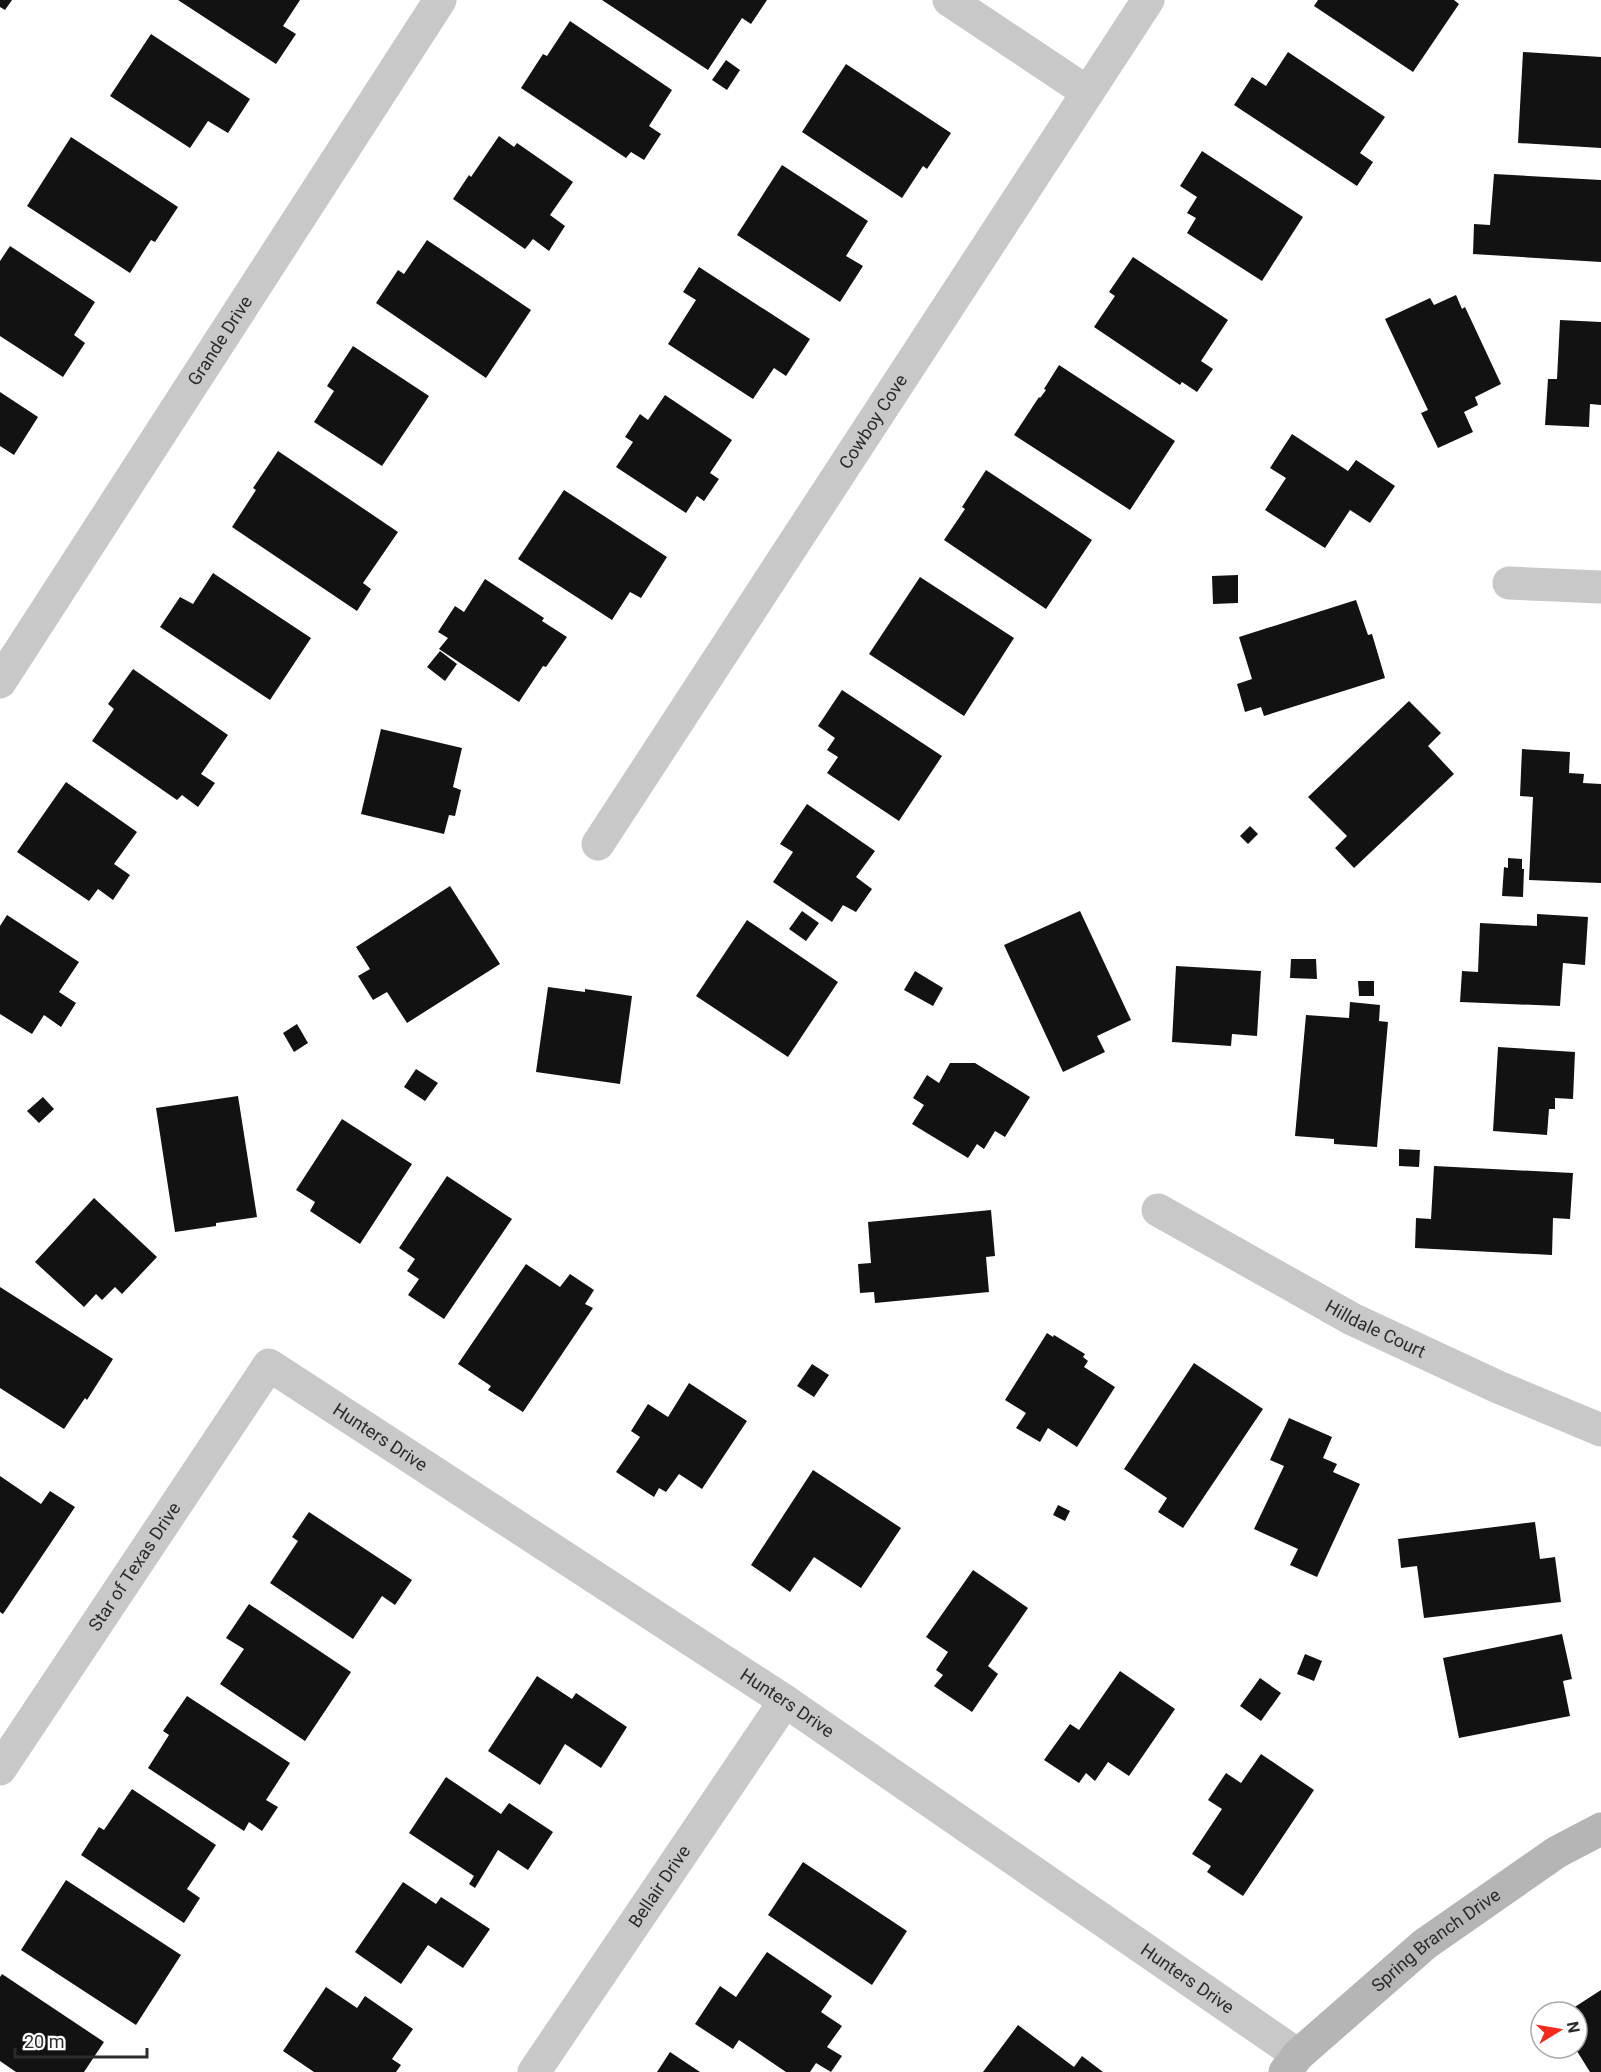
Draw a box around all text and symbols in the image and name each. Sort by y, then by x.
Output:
street label: Grande Drive [183,292,256,389]
street label: Cowboy Cove [834,370,911,473]
street label: Hilldale Court [1322,1295,1429,1362]
street label: Hunters Drive [329,1399,432,1475]
street label: Star of Texas Drive [84,1498,185,1635]
street label: Hunters Drive [736,1664,838,1742]
street label: Bellair Drive [624,1841,694,1931]
street label: Spring Branch Drive [1367,1884,1504,1996]
street label: Hunters Drive [1137,1939,1238,2018]
north arrow [1529,2000,1589,2060]
text: N [1563,2020,1584,2035]
scale bar [15,2021,147,2059]
text: 20 m [24,2031,64,2052]

